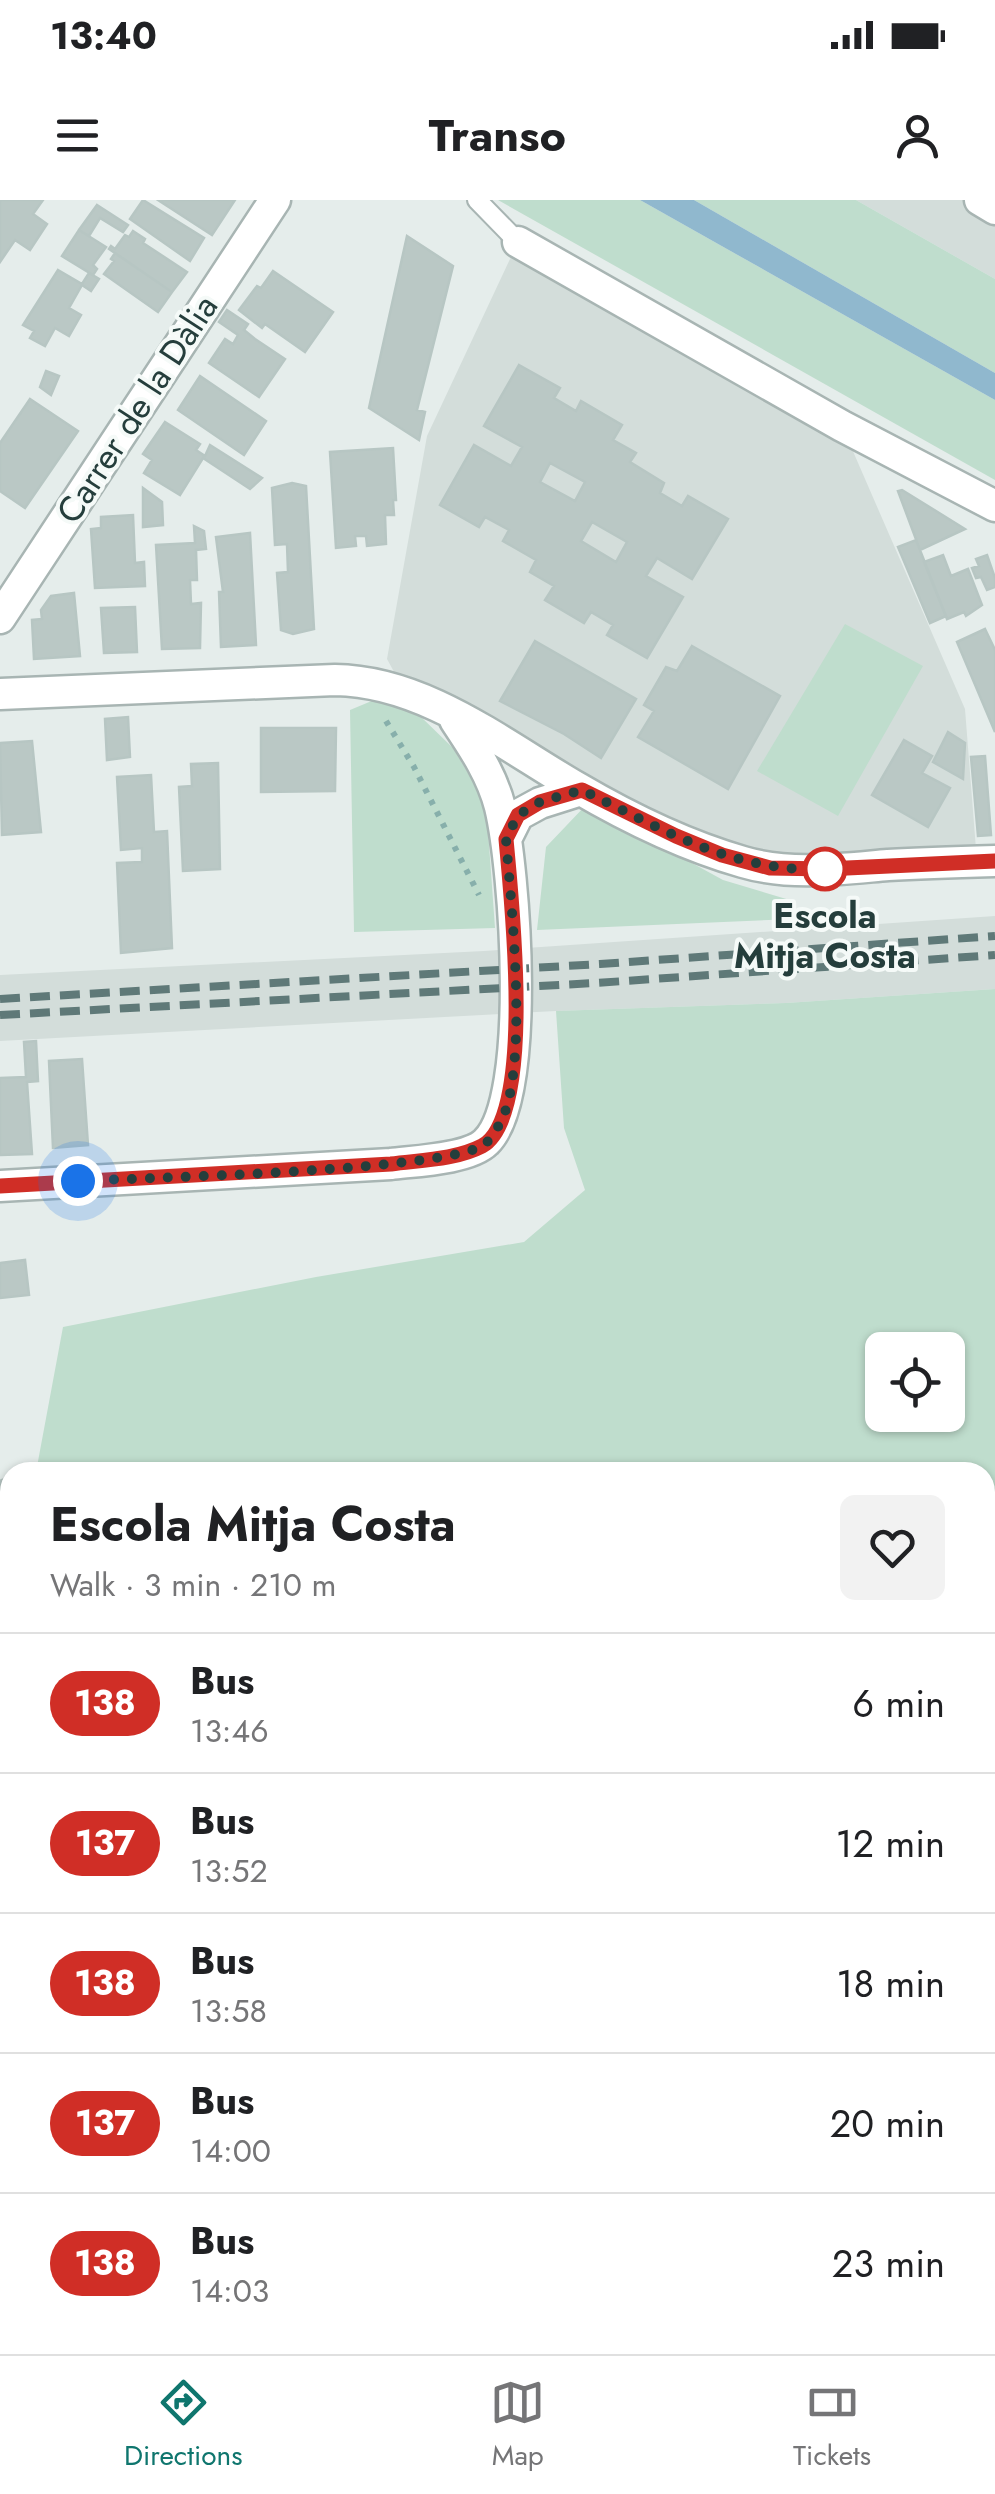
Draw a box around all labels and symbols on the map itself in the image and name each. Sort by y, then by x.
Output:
street label: Carrer de la Dàlia [44,285,230,533]
marker: Escola Mitja Costa [804,848,846,890]
place label: Escola Mitja Costa [734,891,916,981]
your location [53,1156,103,1206]

